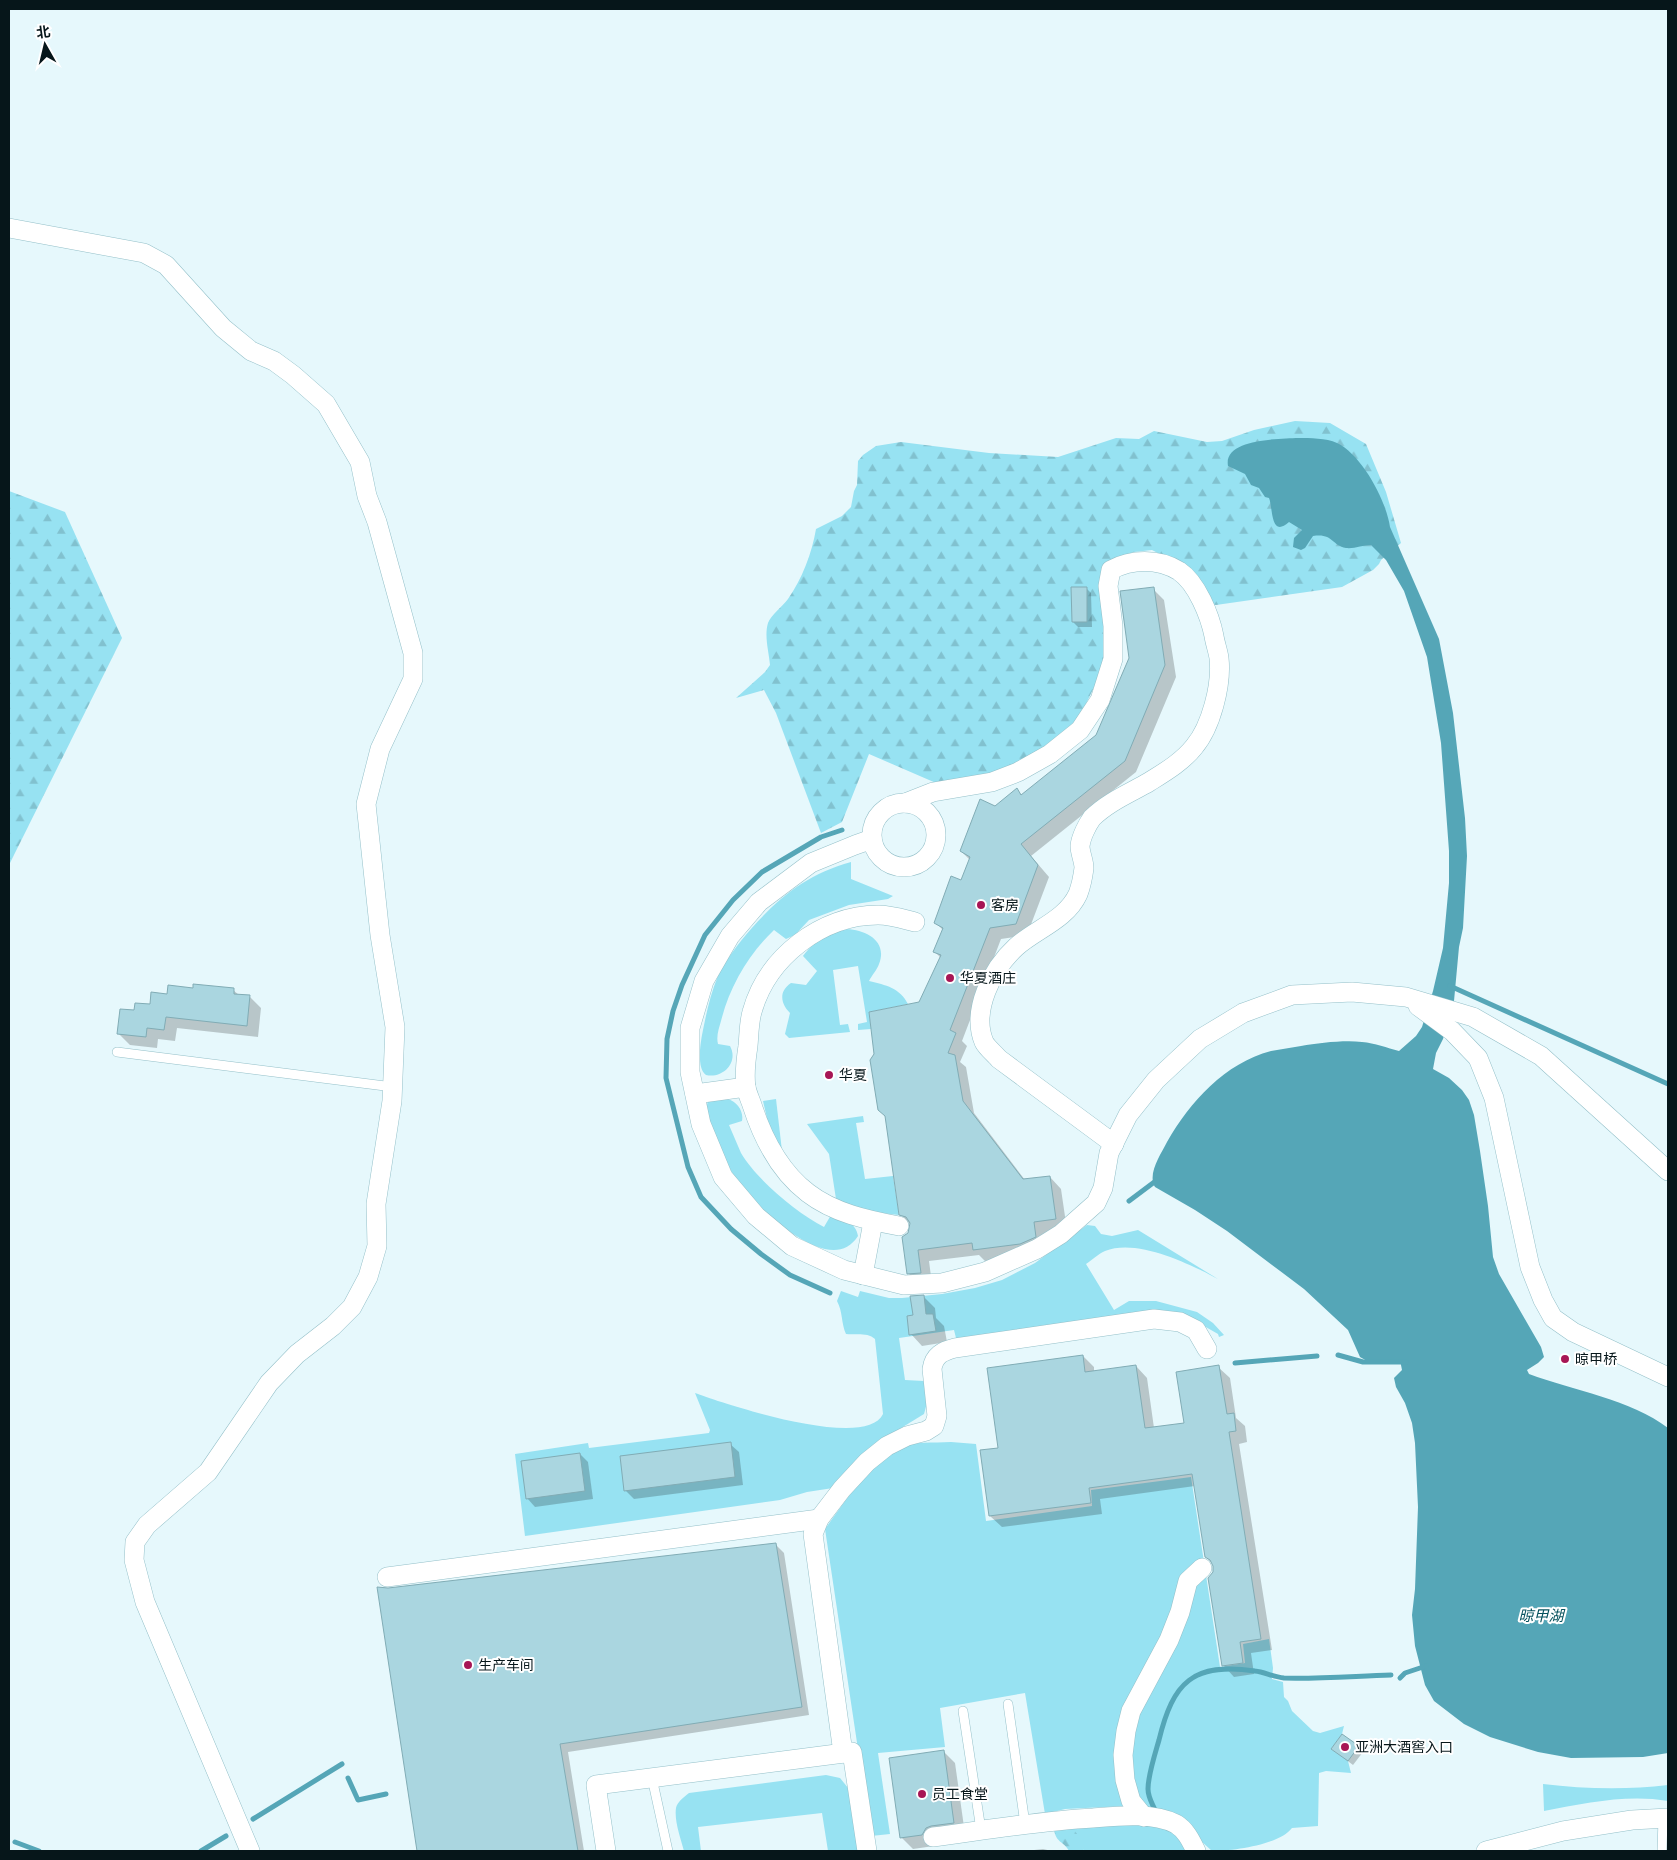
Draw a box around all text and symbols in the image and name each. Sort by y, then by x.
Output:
north arrow [20,20,70,70]
text: 北 [35,20,51,42]
place label: 客房 [991,894,1019,914]
marker: 客房 [975,899,987,911]
place label: 华夏酒庄 [960,967,1016,987]
marker: 华夏酒庄 [944,972,956,984]
place label: 华夏 [839,1064,867,1084]
marker: 华夏 [823,1069,835,1081]
place label: 晾甲桥 [1575,1348,1617,1368]
marker: 晾甲桥 [1559,1353,1571,1365]
water label: 晾甲湖 [1518,1603,1565,1626]
place label: 生产车间 [478,1654,534,1674]
marker: 生产车间 [462,1659,474,1671]
place label: 亚洲大酒窖入口 [1355,1736,1453,1756]
marker: 亚洲大酒窖入口 [1339,1741,1351,1753]
place label: 员工食堂 [932,1783,988,1803]
marker: 员工食堂 [916,1788,928,1800]

